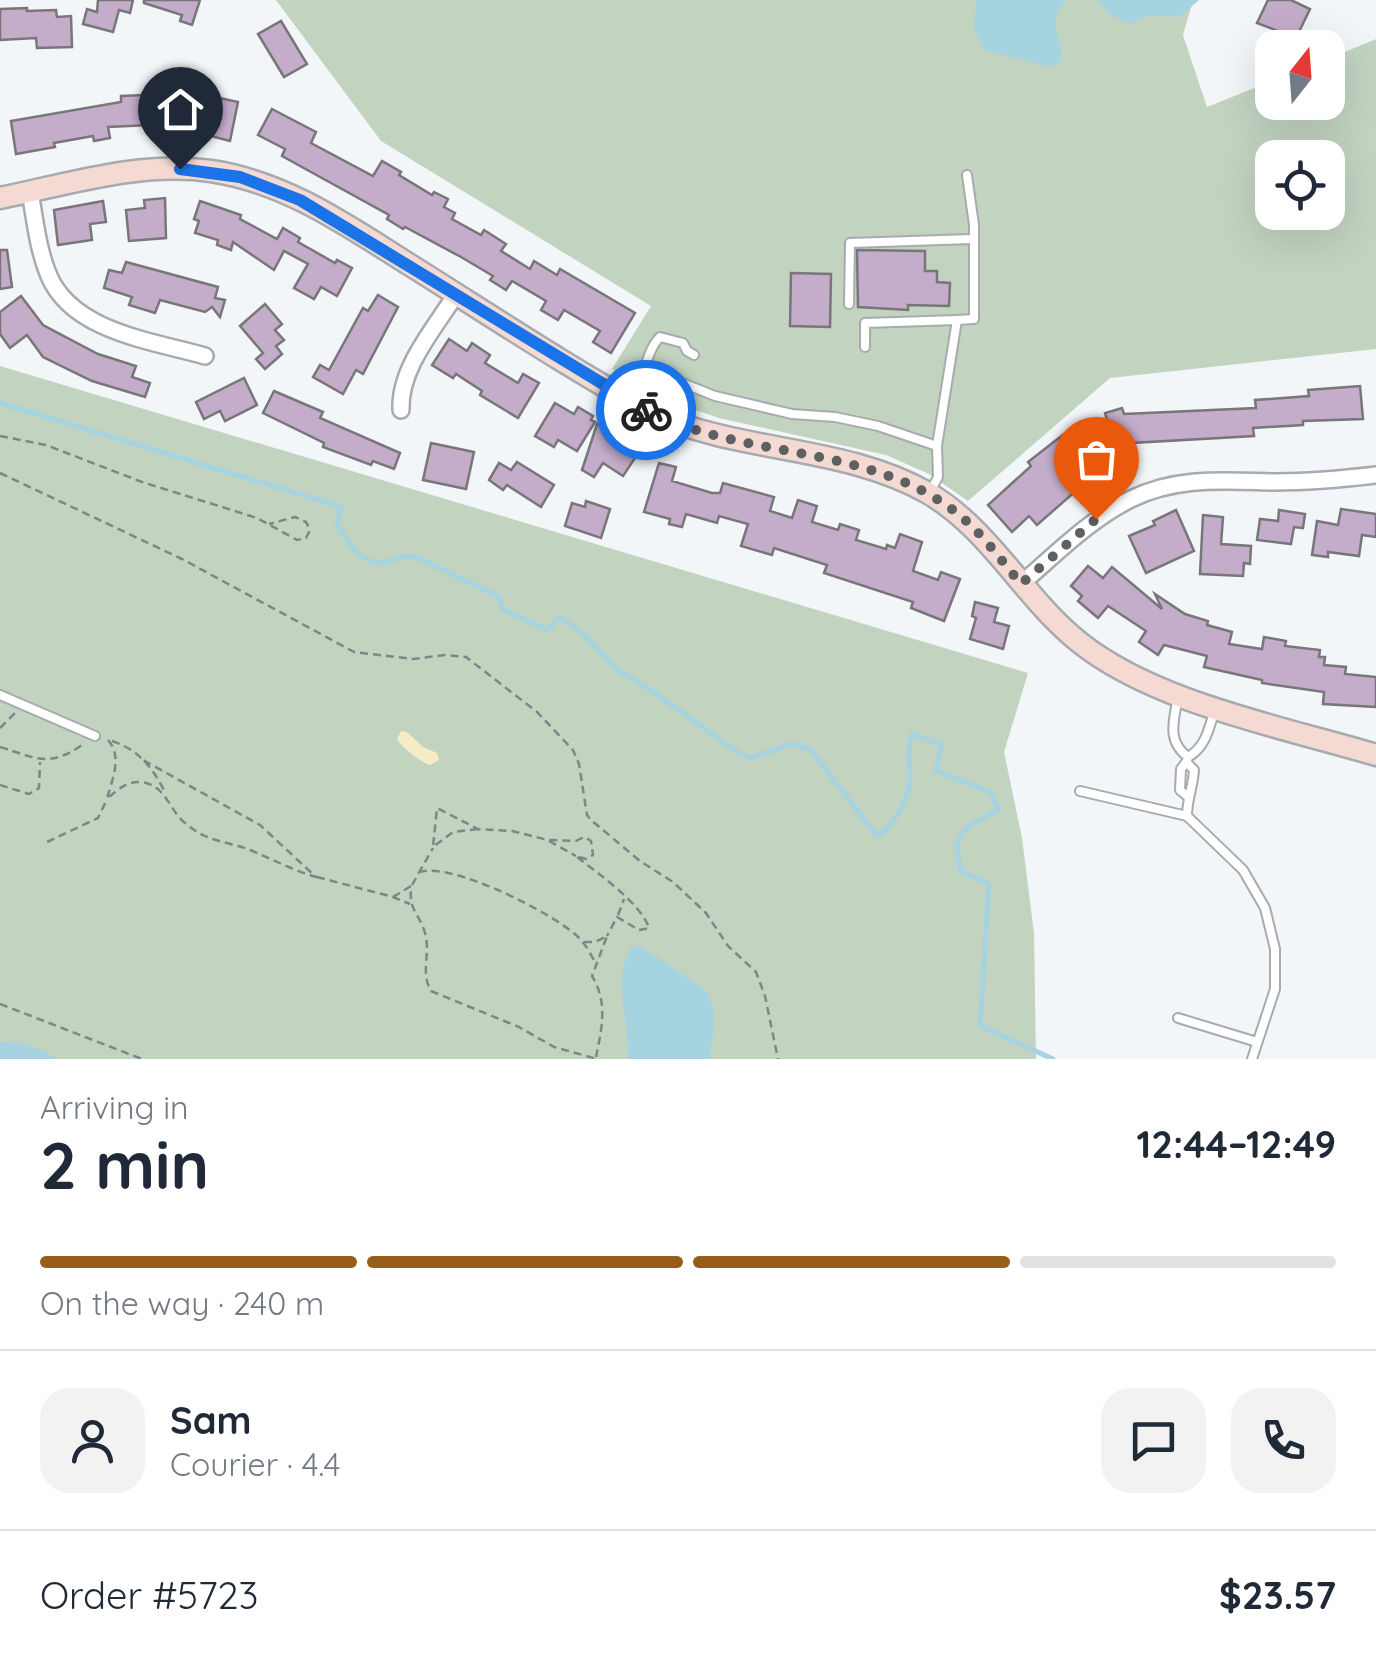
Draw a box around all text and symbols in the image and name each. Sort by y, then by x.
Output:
north arrow [1255,30,1345,120]
map controls [1255,30,1345,230]
pin [138,67,223,170]
icon: home [153,82,208,137]
button: locate [1255,140,1345,230]
courier [596,360,696,460]
icon: bike [619,383,674,438]
pin [1054,417,1139,520]
icon: bag [1069,432,1124,487]
text: Arriving in [40,1087,189,1127]
text: 12:44–12:49 [1136,1120,1336,1168]
text: 2 min [40,1124,209,1205]
text: On the way · 240 m [40,1283,324,1323]
button: person [40,1388,145,1493]
button: chat [1101,1388,1206,1493]
button: phone [1231,1388,1336,1493]
text: Sam [170,1396,252,1444]
text: Courier · 4.4 [170,1444,340,1484]
text: Order #5723 [40,1571,258,1619]
text: $23.57 [1219,1571,1336,1619]

